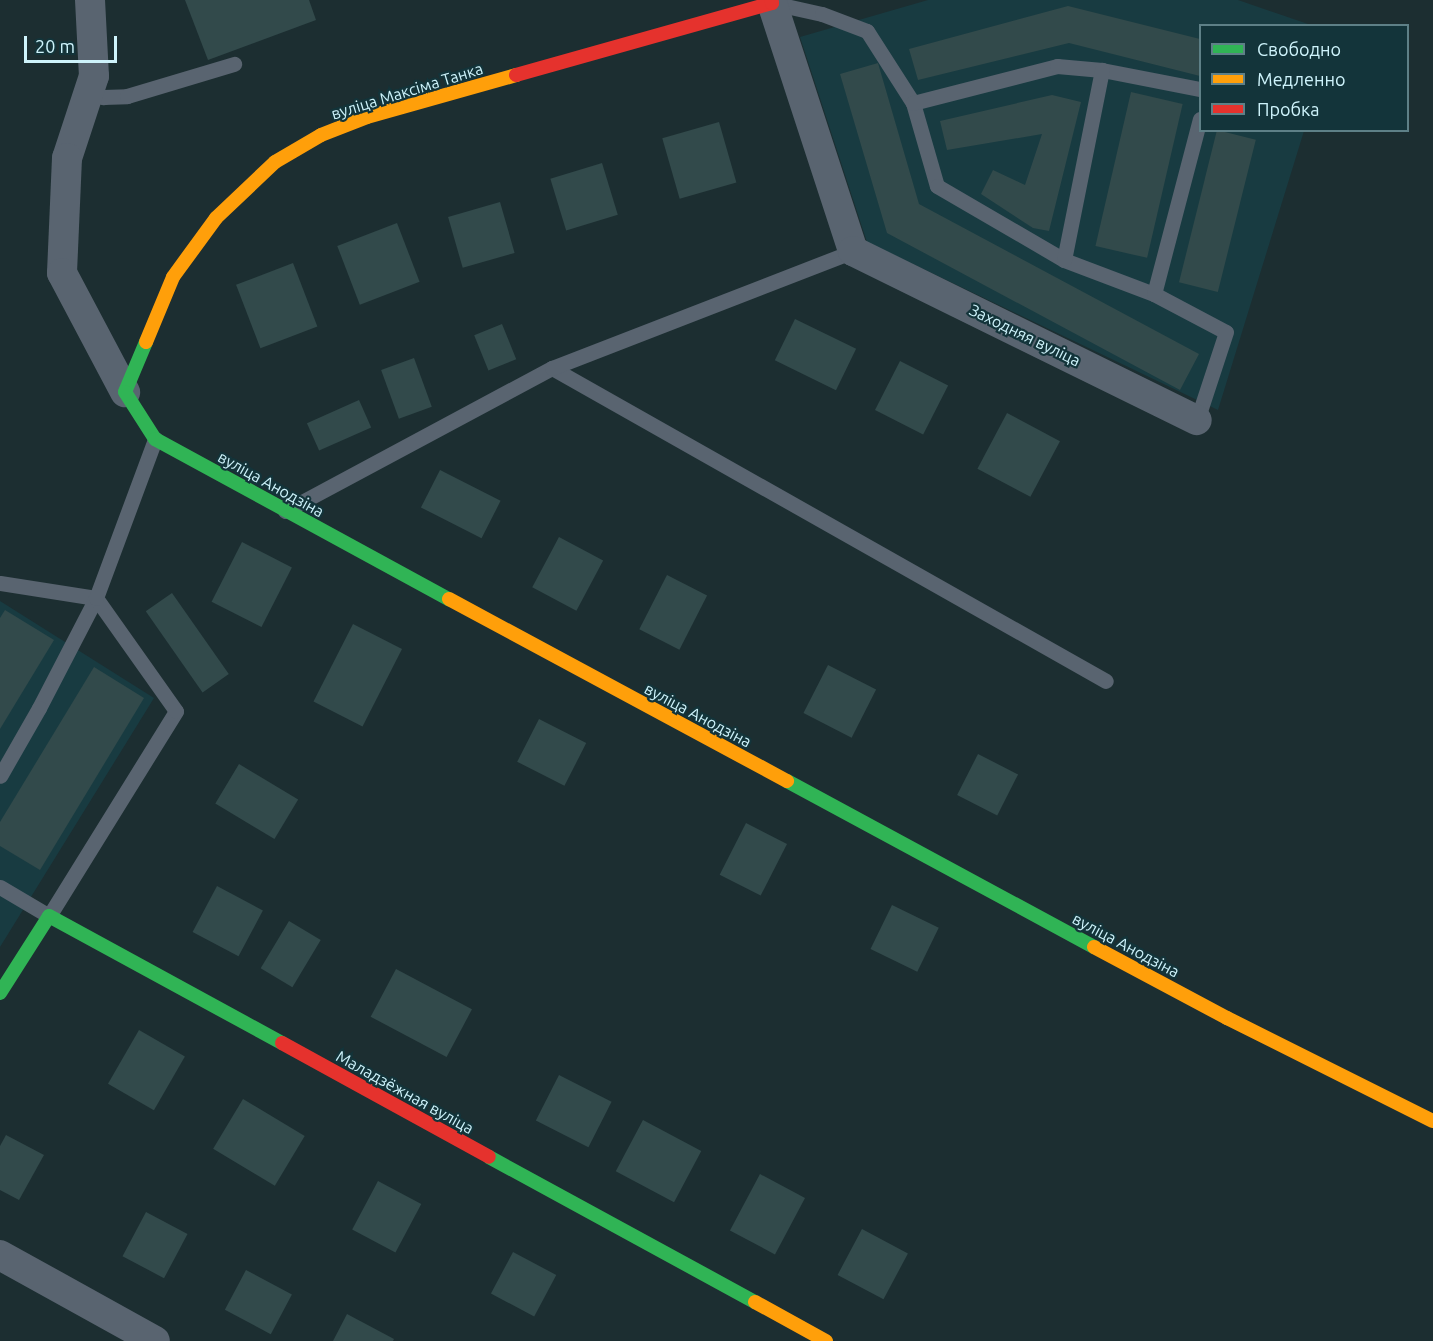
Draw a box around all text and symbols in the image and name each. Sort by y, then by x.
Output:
scale bar [27,24,120,62]
legend [1199,24,1409,132]
text: 20 m [35,36,75,56]
text: Свободно [1257,39,1341,59]
street label: вуліца Максіма Танка [329,59,485,123]
text: Медленно [1257,69,1346,89]
text: Пробка [1257,99,1320,119]
street label: Заходняя вуліца [966,300,1084,370]
street label: вуліца Анодзіна [215,447,327,521]
street label: вуліца Анодзіна [641,679,755,751]
street label: вуліца Анодзіна [1069,909,1183,981]
street label: Маладзёжная вуліца [333,1046,477,1138]

